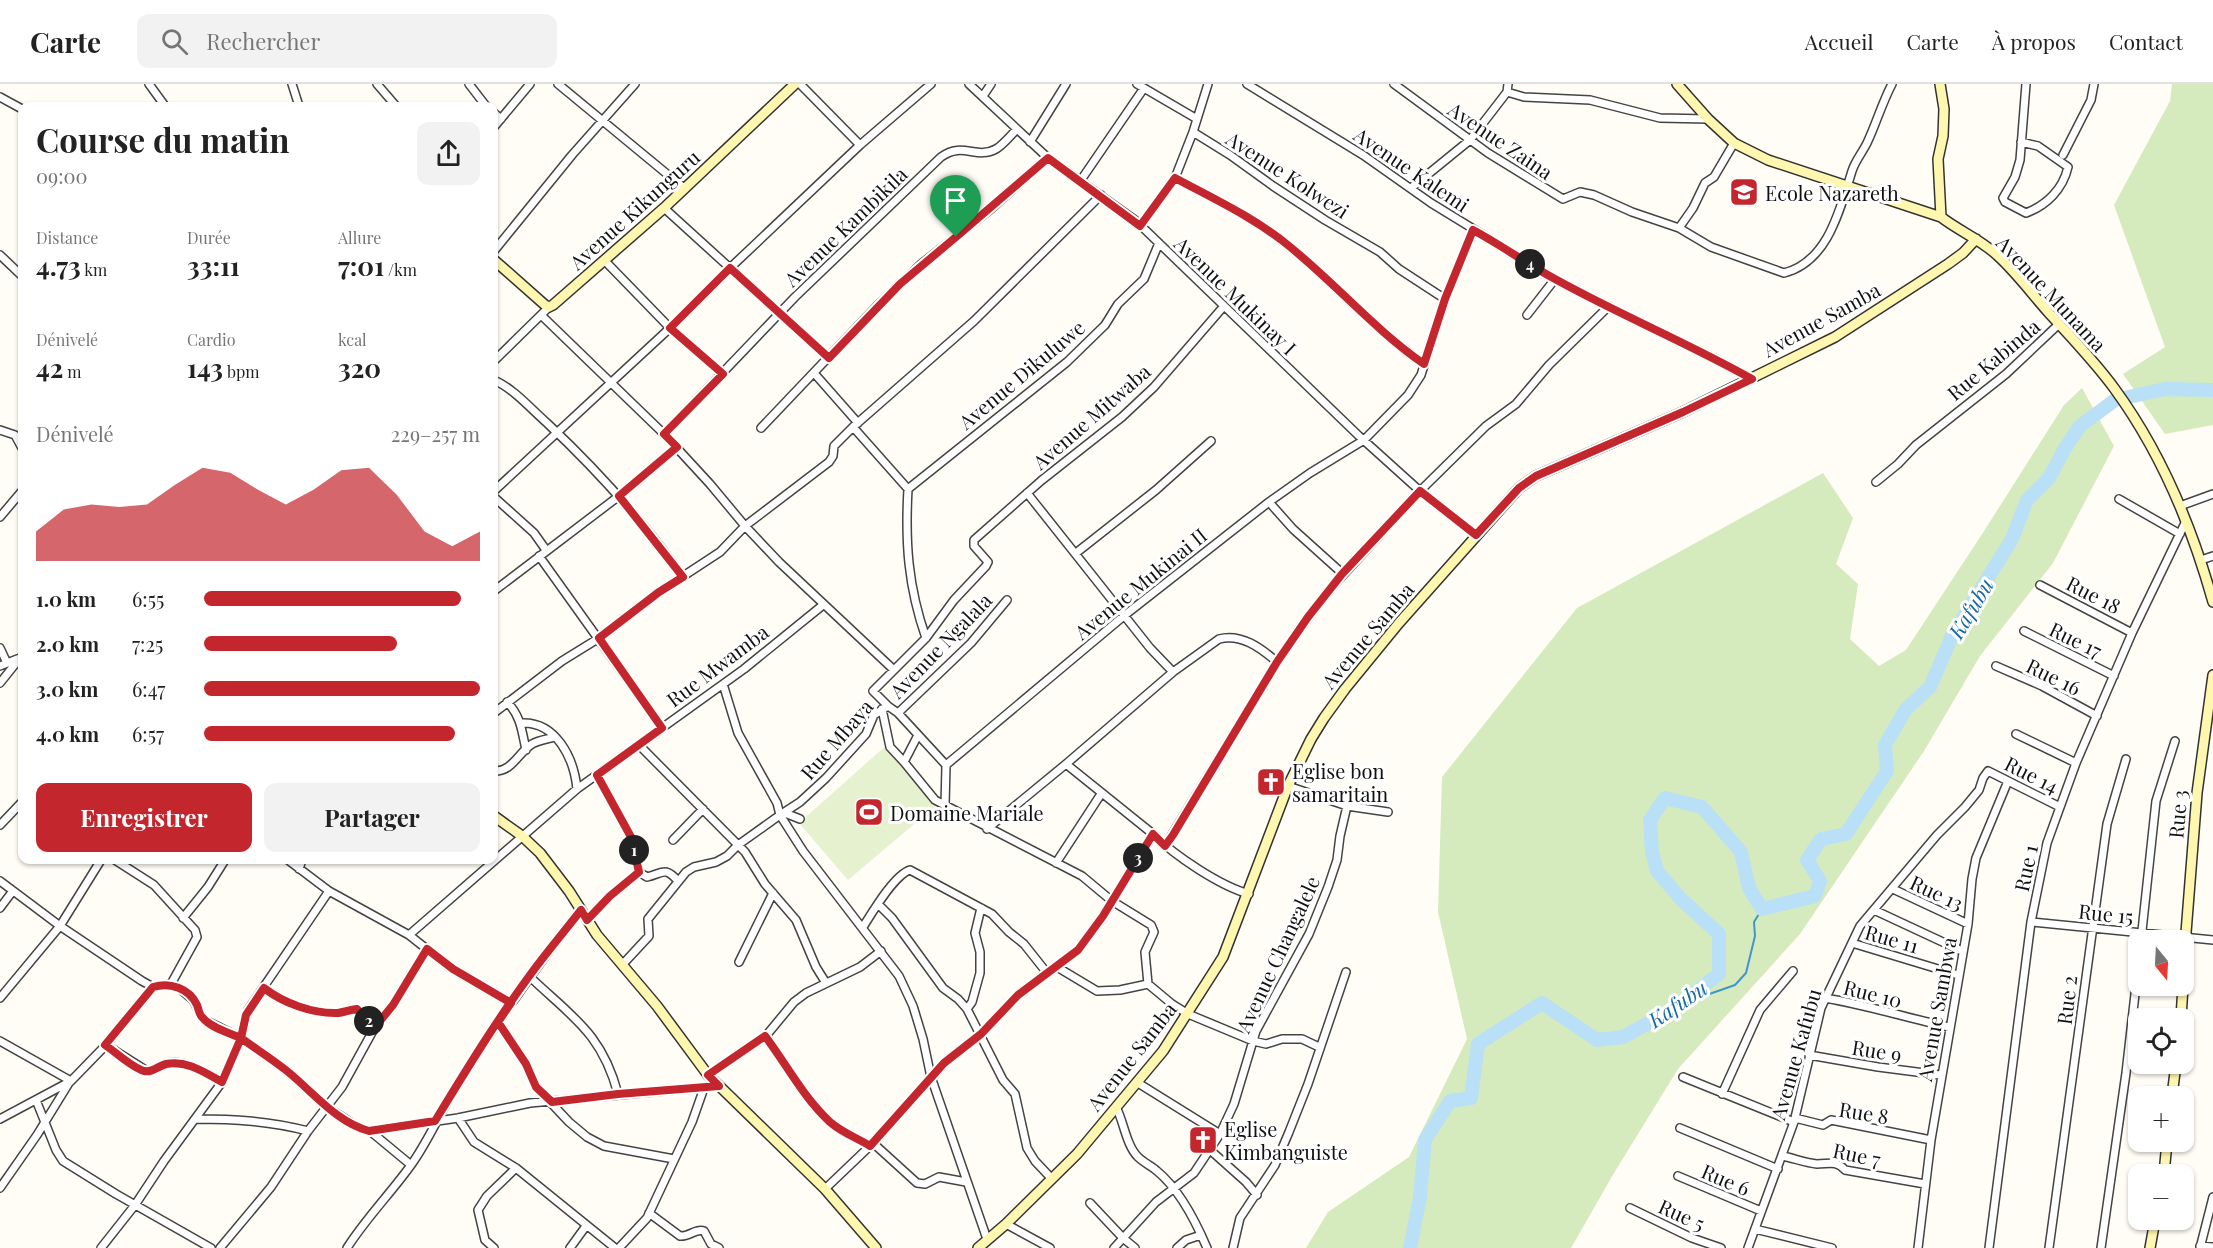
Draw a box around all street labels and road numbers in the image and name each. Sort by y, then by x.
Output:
street label: Avenue Zaina [1443,95,1559,185]
street label: Avenue Kalemi [1348,120,1475,218]
street label: Avenue Kolwezi [1221,124,1355,224]
street label: Avenue Kikunguru [562,143,705,276]
street label: Avenue Kambikila [777,160,912,292]
street label: Avenue Munama [1990,228,2113,357]
street label: Avenue Mukinay I [1168,229,1303,360]
street label: Avenue Samba [1756,275,1885,363]
street label: Rue Kabinda [1941,312,2045,406]
street label: Avenue Dikuluwe [952,313,1090,435]
street label: Avenue Mitwaba [1026,357,1156,475]
street label: Avenue Mukinai II [1067,521,1212,645]
street label: Rue 18 [2062,569,2126,619]
street label: Avenue Samba [1314,576,1419,695]
street label: Avenue Ngalala [882,587,997,704]
street label: Rue 17 [2045,615,2107,663]
street label: Rue Mwamba [661,618,773,712]
street label: Rue 16 [2022,651,2086,701]
street label: Rue Mbaya [794,693,878,785]
street label: Rue 14 [2000,749,2064,799]
street label: Rue 3 [2161,789,2193,839]
street label: Rue 1 [2007,842,2043,894]
street label: Rue 13 [1906,868,1968,916]
street label: Avenue Changalele [1228,871,1325,1038]
street label: Rue 15 [2077,897,2135,929]
street label: Rue 11 [1862,918,1922,958]
street label: Avenue Sambwa [1910,935,1962,1084]
street label: Rue 10 [1841,973,1905,1013]
street label: Rue 2 [2050,974,2082,1026]
street label: Avenue Kafubu [1763,985,1827,1124]
street label: Avenue Samba [1080,996,1182,1117]
street label: Rue 9 [1850,1033,1904,1067]
street label: Rue 8 [1837,1095,1891,1129]
street label: Rue 7 [1831,1136,1883,1172]
street label: Rue 6 [1698,1157,1754,1201]
street label: Rue 5 [1655,1192,1709,1236]

